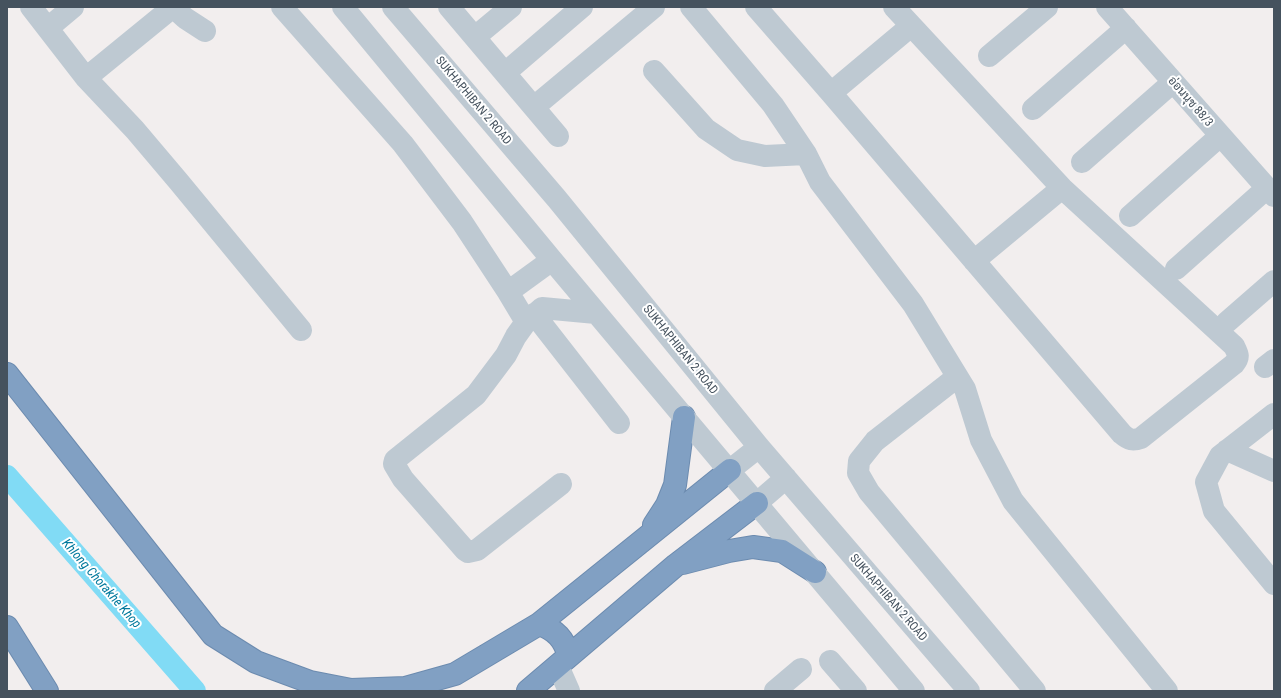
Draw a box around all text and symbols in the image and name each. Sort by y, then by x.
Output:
street label: SUKHAPHIBAN 2 ROAD [432,54,514,148]
street label: อ่อนนุช 88/3 [1164,74,1216,130]
street label: SUKHAPHIBAN 2 ROAD [640,302,720,398]
water label: Khlong Chorakhe Khop [58,536,144,632]
street label: SUKHAPHIBAN 2 ROAD [846,552,930,644]

